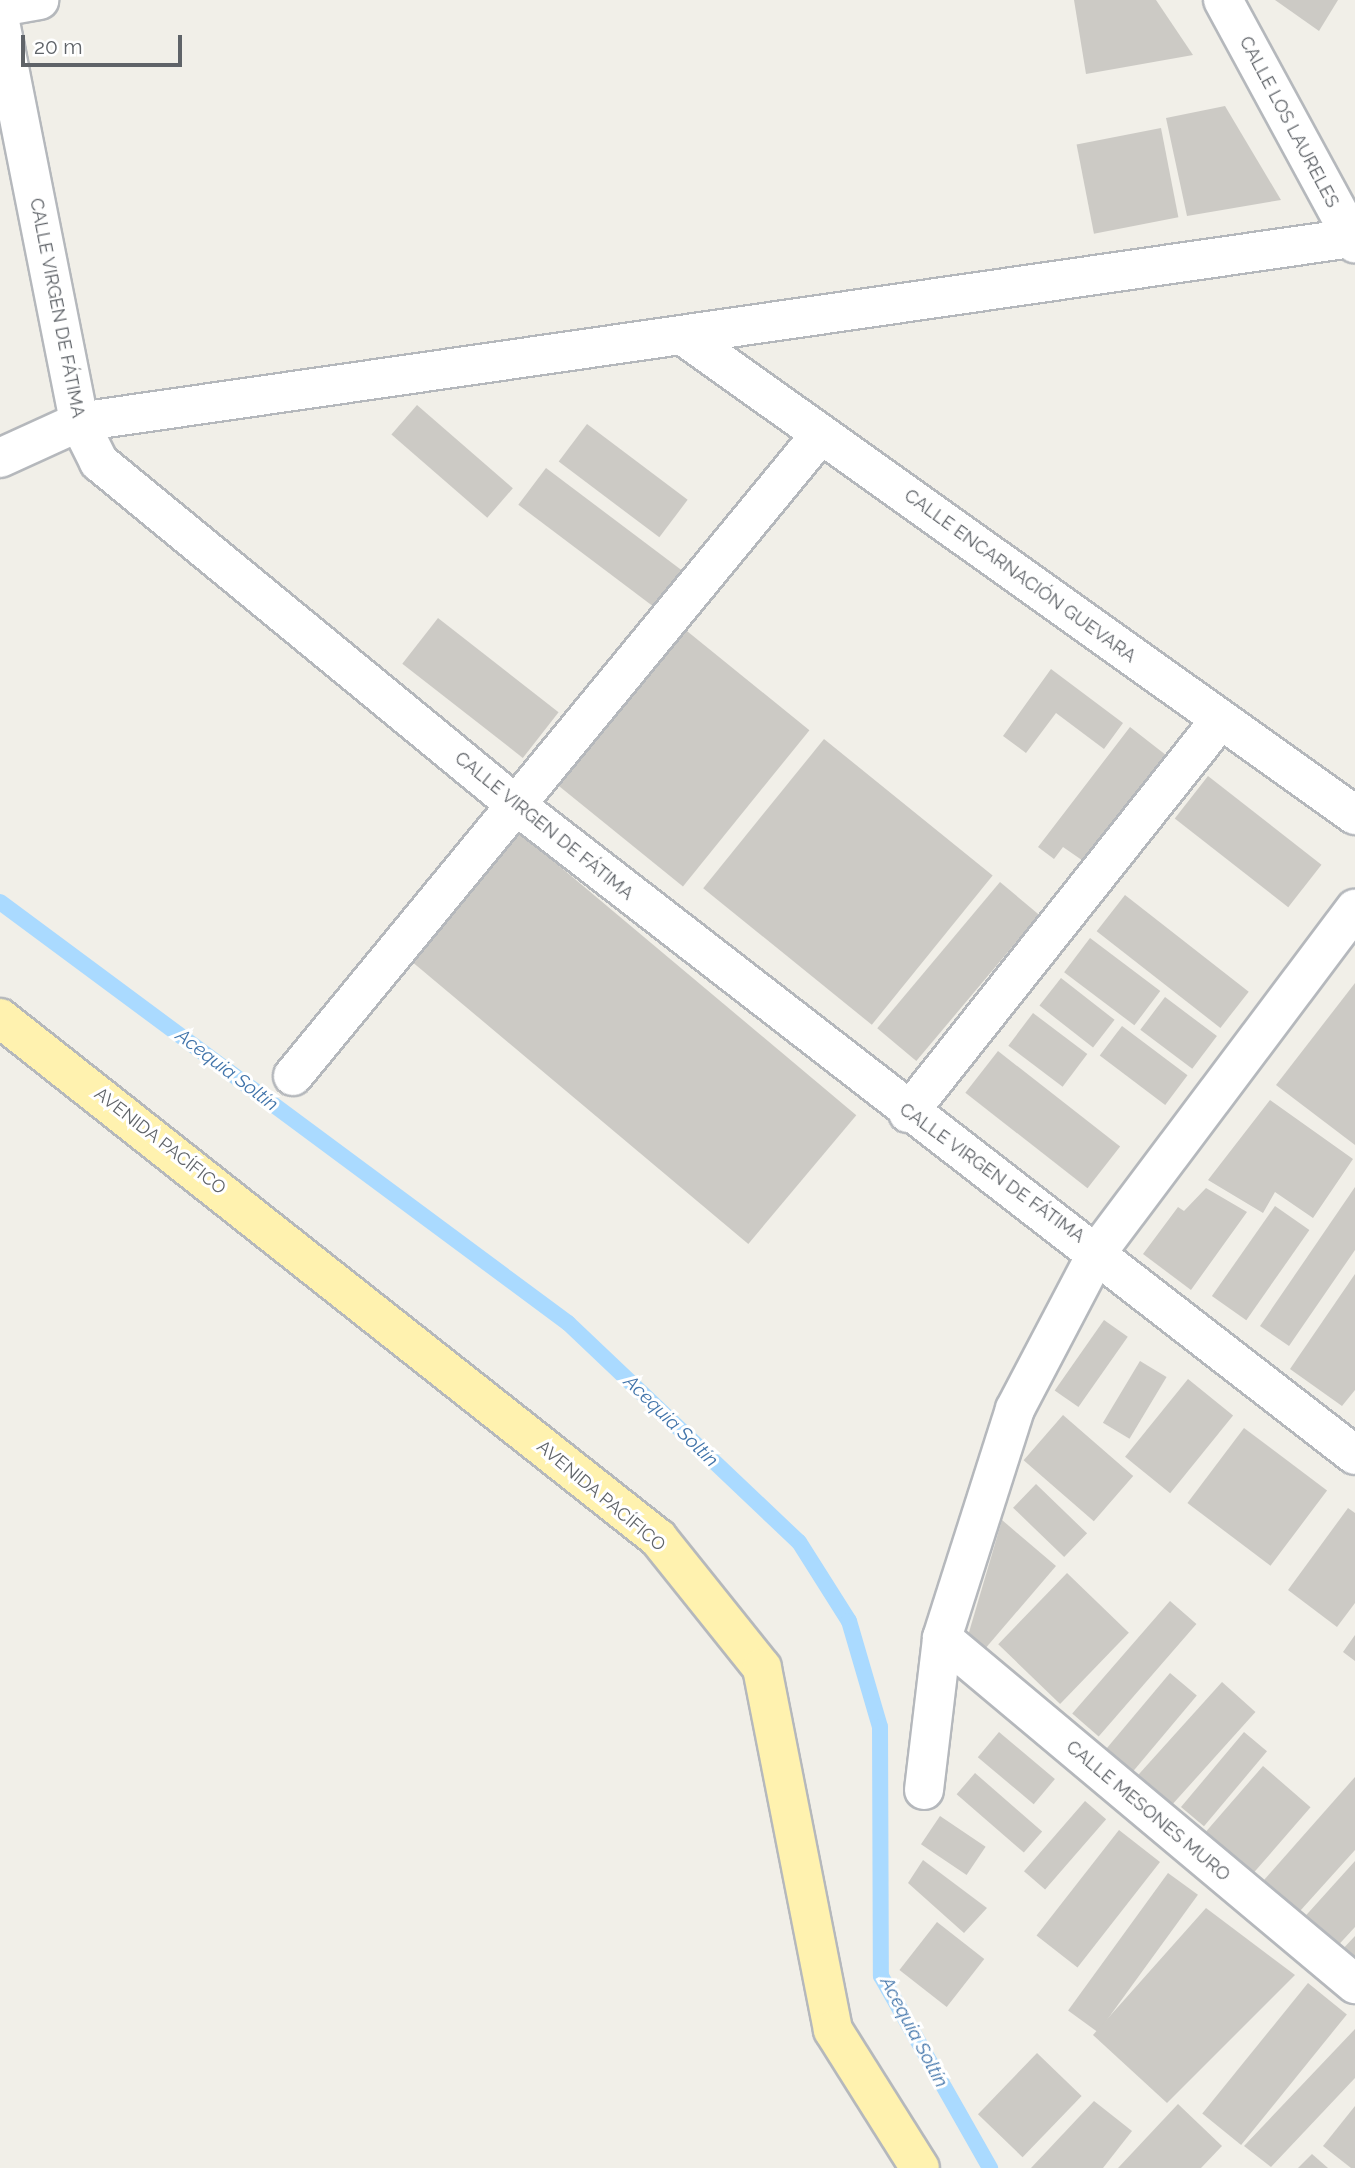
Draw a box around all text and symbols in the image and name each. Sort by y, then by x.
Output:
scale bar [24,21,186,65]
street label: CALLE LOS LAURELES [1235,33,1343,211]
text: 20 m [34,34,82,59]
street label: CALLE VIRGEN DE FÁTIMA [25,196,89,420]
street label: CALLE ENCARNACIÓN GUEVARA [900,485,1140,667]
street label: CALLE VIRGEN DE FÁTIMA [450,747,638,905]
water label: Acequia Soltín [171,1024,283,1116]
street label: AVENIDA PACÍFICO [90,1083,230,1199]
street label: CALLE VIRGEN DE FÁTIMA [895,1098,1089,1248]
water label: Acequia Soltín [619,1370,723,1472]
street label: AVENIDA PACÍFICO [532,1436,670,1556]
street label: CALLE MESONES MURO [1062,1736,1234,1886]
water label: Acequia Soltín [875,1973,953,2091]

